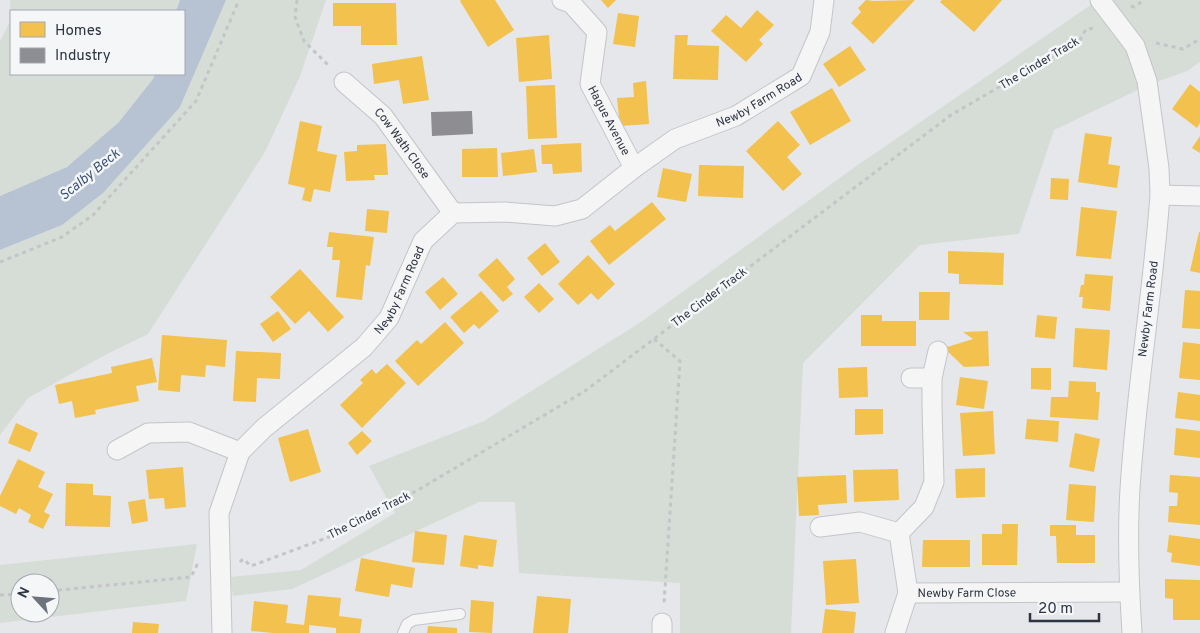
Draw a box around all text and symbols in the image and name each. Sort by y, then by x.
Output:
legend [10,10,185,75]
text: Homes [55,22,102,41]
street label: The Cinder Track [997,34,1082,94]
text: Industry [55,47,111,66]
street label: Newby Farm Road [714,70,806,132]
street label: Hague Avenue [583,83,633,159]
street label: Cow Wath Close [370,105,433,183]
water label: Scalby Beck [56,145,124,205]
street label: Newby Farm Road [371,244,429,338]
street label: Newby Farm Road [1135,260,1163,358]
street label: The Cinder Track [669,264,751,331]
street label: The Cinder Track [325,488,413,544]
north arrow [10,573,60,623]
text: N [15,585,35,601]
street label: Newby Farm Close [918,586,1016,602]
scale bar [1030,590,1099,622]
text: 20 m [1038,600,1073,619]

